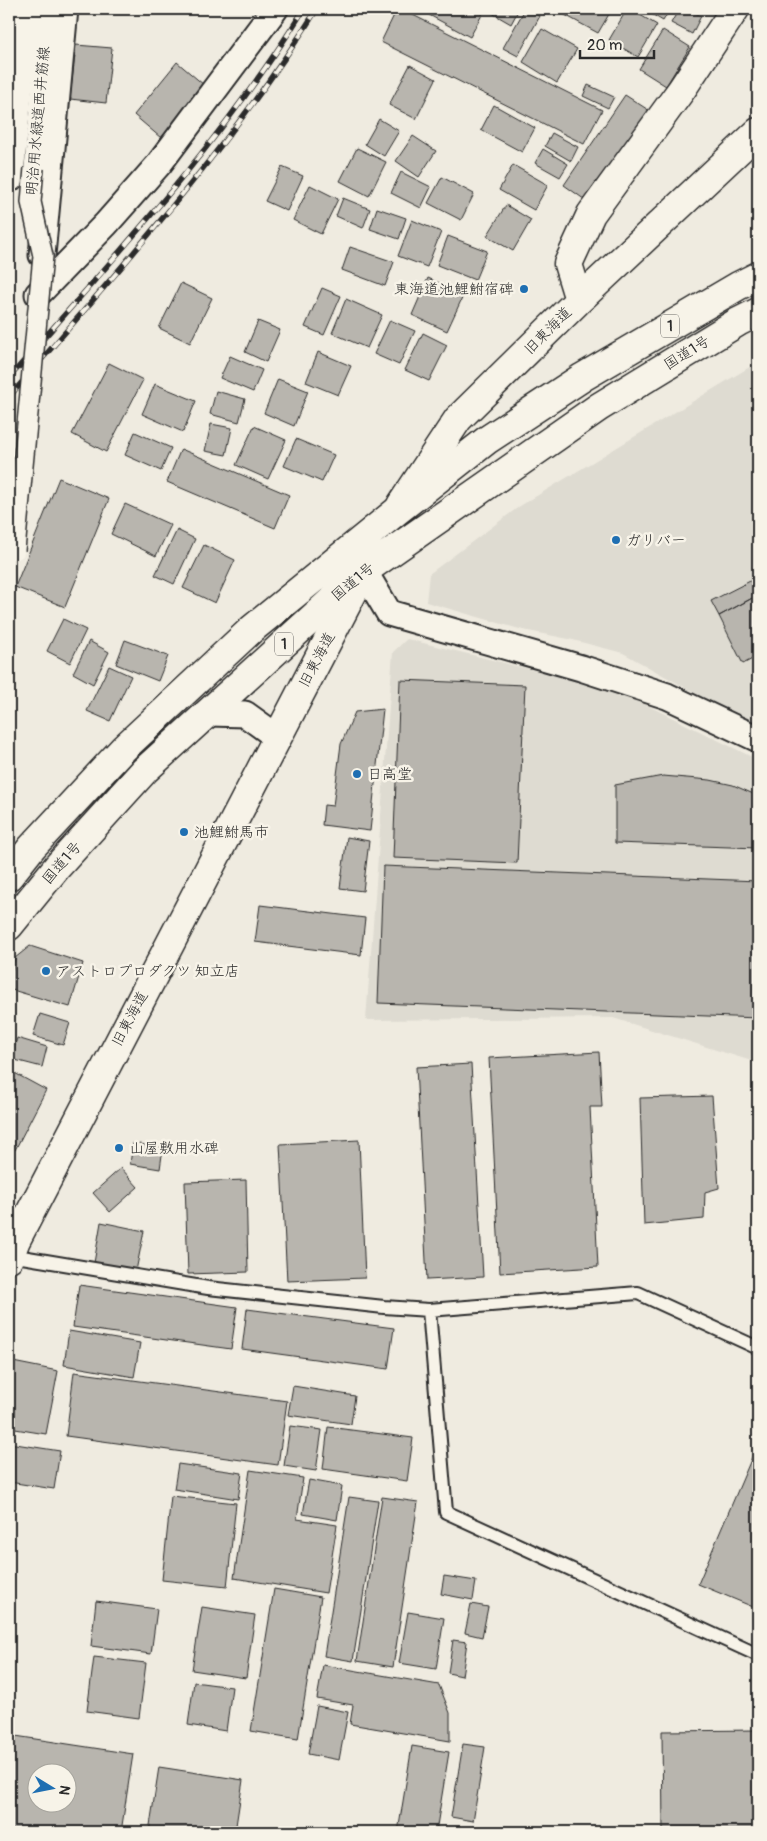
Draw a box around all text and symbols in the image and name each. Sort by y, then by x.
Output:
scale bar [580,28,653,60]
text: 20 m [587,36,622,55]
street label: 明治用水緑道西井筋線 [22,45,54,197]
place label: 東海道池鯉鮒宿碑 [394,280,514,299]
marker: 東海道池鯉鮒宿碑 [518,283,530,295]
street label: 旧東海道 [520,303,576,359]
road number: 1 [661,314,679,338]
street label: 国道1号 [660,331,714,375]
place label: ガリバー [626,531,686,550]
marker: ガリバー [610,534,622,546]
street label: 国道1号 [327,558,379,606]
street label: 旧東海道 [295,629,339,691]
road number: 1 [275,633,293,656]
place label: 日高堂 [367,765,412,784]
marker: 日高堂 [351,768,363,780]
place label: 池鯉鮒馬市 [194,823,269,842]
marker: 池鯉鮒馬市 [178,826,190,838]
street label: 国道1号 [38,838,86,888]
place label: アストロプロダクツ 知立店 [56,962,240,981]
marker: アストロプロダクツ 知立店 [40,965,52,977]
street label: 旧東海道 [108,988,152,1050]
place label: 山屋敷用水碑 [129,1139,219,1158]
marker: 山屋敷用水碑 [113,1142,125,1154]
north arrow [28,1764,78,1814]
text: N [55,1784,74,1796]

